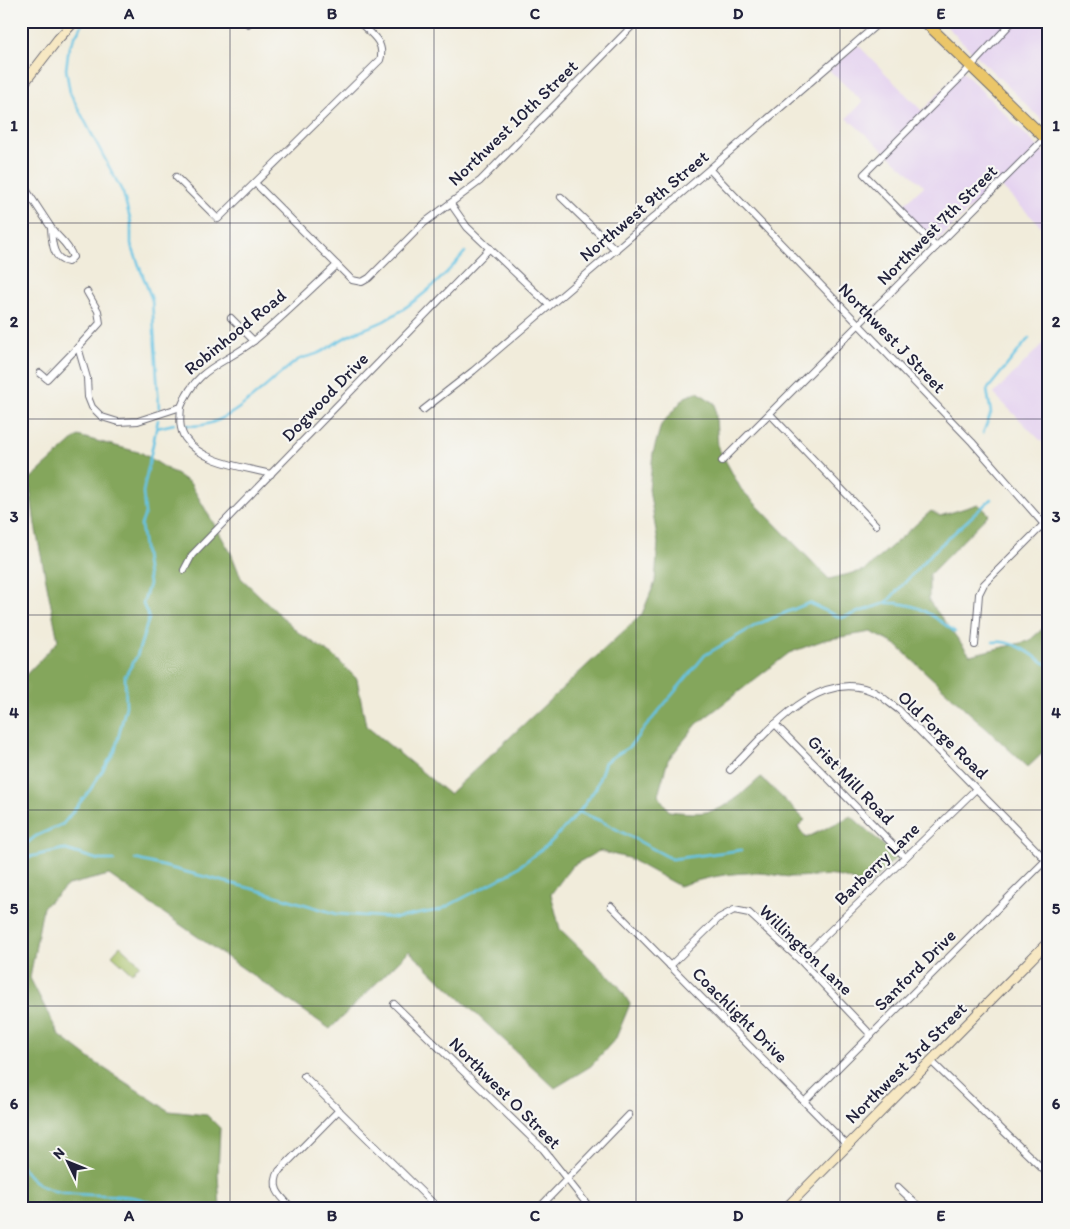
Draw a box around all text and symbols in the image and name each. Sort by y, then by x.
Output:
text: A [123,4,135,23]
text: B [327,4,338,23]
text: C [530,4,541,23]
text: D [733,4,744,23]
text: E [937,4,946,23]
street label: Northwest 10th Street [444,55,583,191]
text: 1 [10,116,18,135]
text: 1 [1052,116,1060,135]
street label: Northwest 9th Street [575,145,713,266]
street label: Northwest 7th Street [872,160,1002,290]
street label: Northwest J Street [834,278,950,398]
street label: Robinhood Road [180,284,291,380]
text: 2 [10,312,19,331]
text: 2 [1052,312,1061,331]
street label: Dogwood Drive [277,348,373,446]
text: 3 [10,507,19,526]
text: 3 [1052,507,1061,526]
street label: Old Forge Road [893,686,993,784]
text: 4 [9,703,19,722]
text: 4 [1051,703,1061,722]
street label: Grist Mill Road [803,731,899,829]
street label: Barberry Lane [830,818,924,910]
text: 5 [10,899,19,918]
text: 5 [1052,899,1061,918]
street label: Willington Lane [755,900,857,1000]
street label: Sanford Drive [869,924,961,1016]
street label: Coachlight Drive [687,962,793,1068]
street label: Northwest 3rd Street [841,997,972,1128]
street label: Northwest O Street [444,1032,566,1154]
text: 6 [10,1094,19,1113]
text: 6 [1052,1094,1061,1113]
north arrow [42,1136,92,1186]
text: N [49,1144,68,1163]
text: A [123,1206,135,1225]
text: B [327,1206,338,1225]
text: C [530,1206,541,1225]
text: D [733,1206,744,1225]
text: E [937,1206,946,1225]

